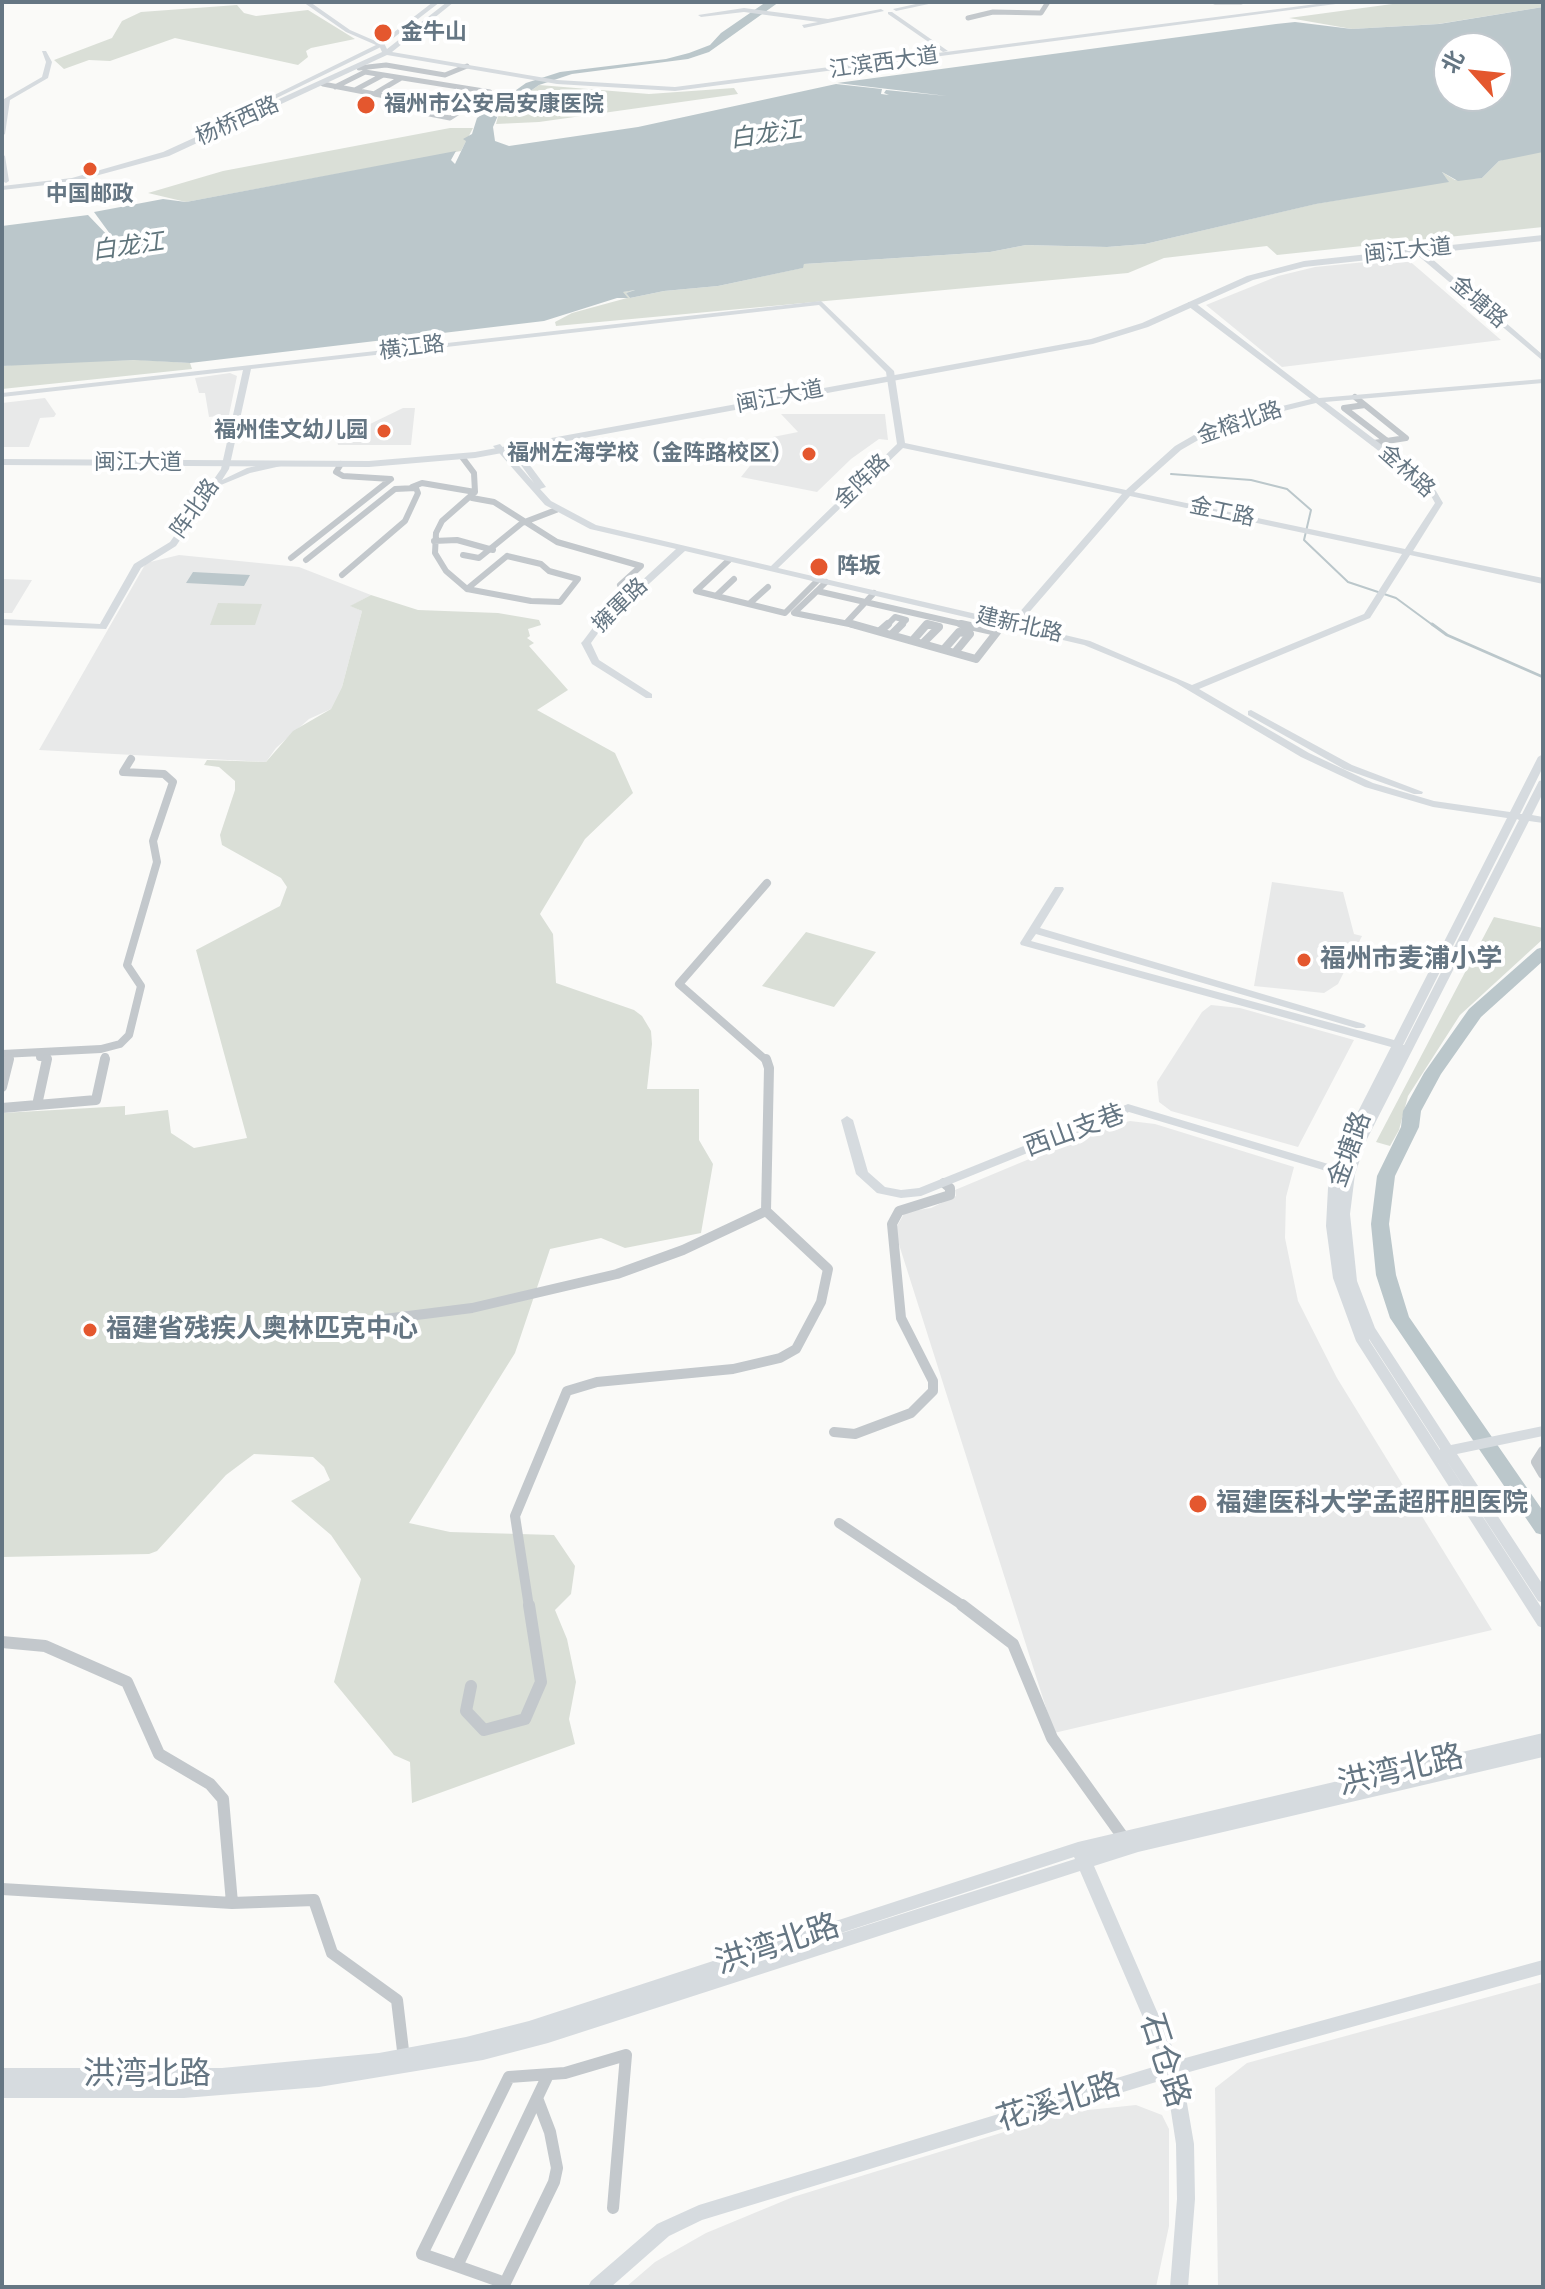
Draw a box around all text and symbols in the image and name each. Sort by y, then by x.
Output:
place label: 金牛山 [401,20,467,46]
marker: 金牛山 [372,22,394,44]
north arrow [1433,32,1513,112]
street label: 江滨西大道 [828,43,940,85]
text: 北 [1437,46,1469,77]
street label: 杨桥西路 [192,92,284,152]
place label: 福州市公安局安康医院 [384,92,604,118]
marker: 福州市公安局安康医院 [355,94,377,116]
water label: 白龙江 [728,117,804,155]
marker: 中国邮政 [81,160,99,178]
place label: 中国邮政 [46,182,134,208]
water label: 白龙江 [90,229,166,267]
street label: 闽江大道 [1363,234,1453,270]
street label: 金塘路 [1444,271,1512,335]
street label: 横江路 [378,332,446,366]
street label: 闽江大道 [734,377,826,419]
street label: 金榕北路 [1194,397,1286,451]
place label: 福州佳文幼儿园 [214,418,368,444]
marker: 福州佳文幼儿园 [375,422,393,440]
street label: 金林路 [1373,440,1439,504]
place label: 福州左海学校（金阵路校区） [507,441,793,467]
marker: 福州左海学校（金阵路校区） [800,445,818,463]
street label: 闽江大道 [94,450,182,476]
street label: 金阵路 [830,450,896,514]
street label: 阵北路 [166,474,226,544]
street label: 金工路 [1187,493,1257,533]
place label: 阵坂 [837,554,881,580]
marker: 阵坂 [808,556,830,578]
street label: 擁軍路 [588,574,654,638]
street label: 建新北路 [973,603,1065,649]
place label: 福州市麦浦小学 [1320,944,1502,976]
marker: 福州市麦浦小学 [1295,951,1313,969]
street label: 西山支巷 [1021,1100,1129,1164]
street label: 金塘路 [1323,1108,1379,1192]
place label: 福建省残疾人奥林匹克中心 [106,1314,418,1346]
marker: 福建省残疾人奥林匹克中心 [81,1321,99,1339]
place label: 福建医科大学孟超肝胆医院 [1216,1488,1528,1520]
marker: 福建医科大学孟超肝胆医院 [1187,1493,1209,1515]
street label: 洪湾北路 [1334,1739,1468,1805]
street label: 洪湾北路 [711,1908,845,1984]
street label: 石仓路 [1130,2009,1196,2113]
street label: 洪湾北路 [83,2057,211,2095]
street label: 花溪北路 [992,2067,1126,2141]

